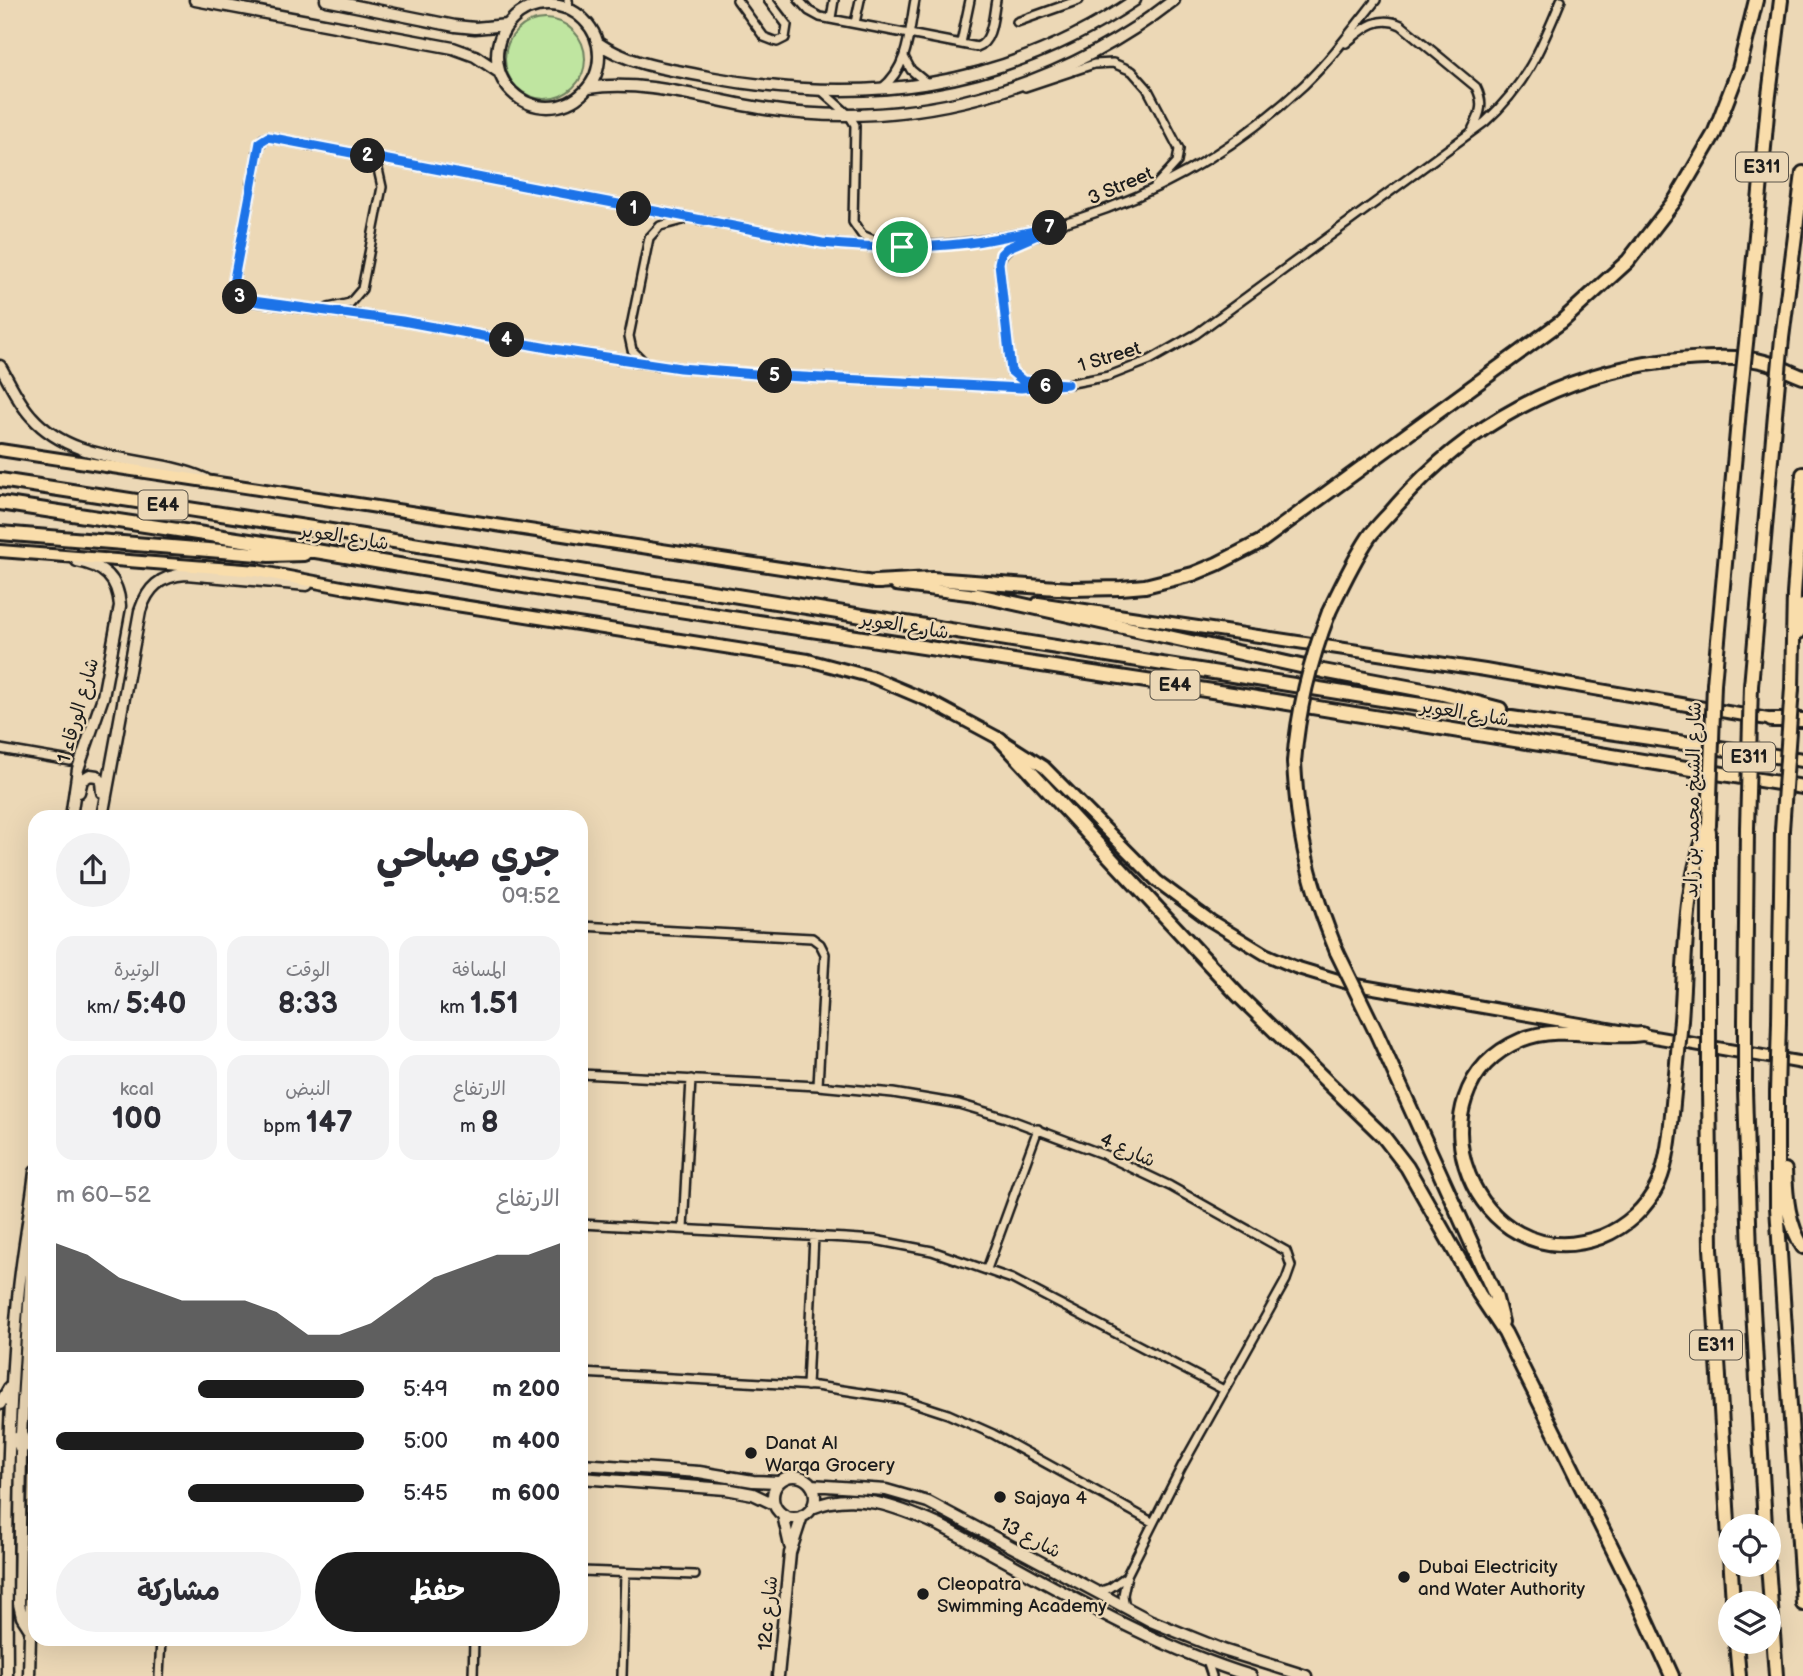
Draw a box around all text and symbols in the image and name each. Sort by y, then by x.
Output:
pin: 2 [350,138,386,174]
text: 2 [362,144,373,167]
road number: E311 [1736,152,1788,182]
street label: 3 Street [1085,162,1157,210]
pin: 1 [616,192,652,227]
text: 1 [630,197,638,220]
pin: 7 [1032,210,1068,246]
text: 7 [1044,216,1055,239]
pin [872,217,932,277]
icon: arrive [883,228,921,266]
pin: 3 [222,280,258,314]
text: 3 [234,285,245,308]
pin: 4 [490,322,524,358]
text: 4 [501,328,512,351]
street label: 1 Street [1075,337,1144,378]
pin: 5 [758,358,792,394]
text: 5 [769,364,780,387]
pin: 6 [1028,370,1064,404]
text: 6 [1040,375,1051,398]
road number: E44 [138,490,188,520]
street label: شارع العوير [297,519,390,557]
street label: شارع العوير [857,608,950,646]
street label: شارع الورقاء 1 [53,656,105,766]
road number: E44 [1150,670,1200,700]
street label: شارع العوير [1417,695,1510,733]
street label: شارع الشيخ محمد بن زايد [1680,702,1708,898]
road number: E311 [1723,742,1775,772]
button: share [56,833,130,907]
text: جري صباحي [376,833,560,878]
text: 09:52 [502,882,560,910]
text: الوتيرة [114,959,160,982]
text: الوقت [286,959,330,982]
text: المسافة [452,959,506,982]
text: 5:40 [126,986,186,1022]
text: 8:33 [278,986,338,1022]
text: 1.51 [470,986,519,1022]
text: /km [87,996,126,1019]
text: km [440,996,470,1019]
text: kcal [120,1078,154,1101]
text: النبض [285,1078,331,1101]
text: الارتفاع [453,1078,506,1101]
text: 100 [112,1101,162,1137]
text: 147 [306,1105,353,1141]
text: 8 [481,1105,499,1141]
text: bpm [263,1115,306,1138]
text: m [460,1115,481,1138]
street label: شارع 4 [1096,1128,1158,1174]
text: 52–60 m [56,1181,151,1209]
text: الارتفاع [496,1185,560,1213]
road number: E311 [1690,1330,1742,1360]
text: 5:49 [403,1375,448,1403]
text: 200 m [492,1375,560,1403]
text: 5:00 [403,1427,448,1455]
text: 400 m [492,1427,560,1455]
place label: Danat Al Warqa Grocery [765,1432,895,1477]
marker: Danat Al Warqa Grocery [743,1445,759,1461]
text: 5:45 [403,1479,448,1507]
text: 600 m [492,1479,560,1507]
place label: Sajaya 4 [1014,1487,1087,1510]
marker: Sajaya 4 [992,1489,1008,1505]
street label: شارع 13 [996,1513,1065,1565]
map controls [1718,1514,1781,1654]
button: locate [1718,1514,1781,1577]
button: مشاركة [56,1552,301,1632]
button: حفظ [315,1552,560,1632]
place label: Dubai Electricity and Water Authority [1418,1556,1586,1601]
marker: Dubai Electricity and Water Authority [1396,1569,1412,1585]
place label: Cleopatra Swimming Academy [937,1573,1107,1618]
street label: 12c شارع [754,1575,784,1652]
marker: Cleopatra Swimming Academy [915,1586,931,1602]
button: layers [1718,1591,1781,1654]

